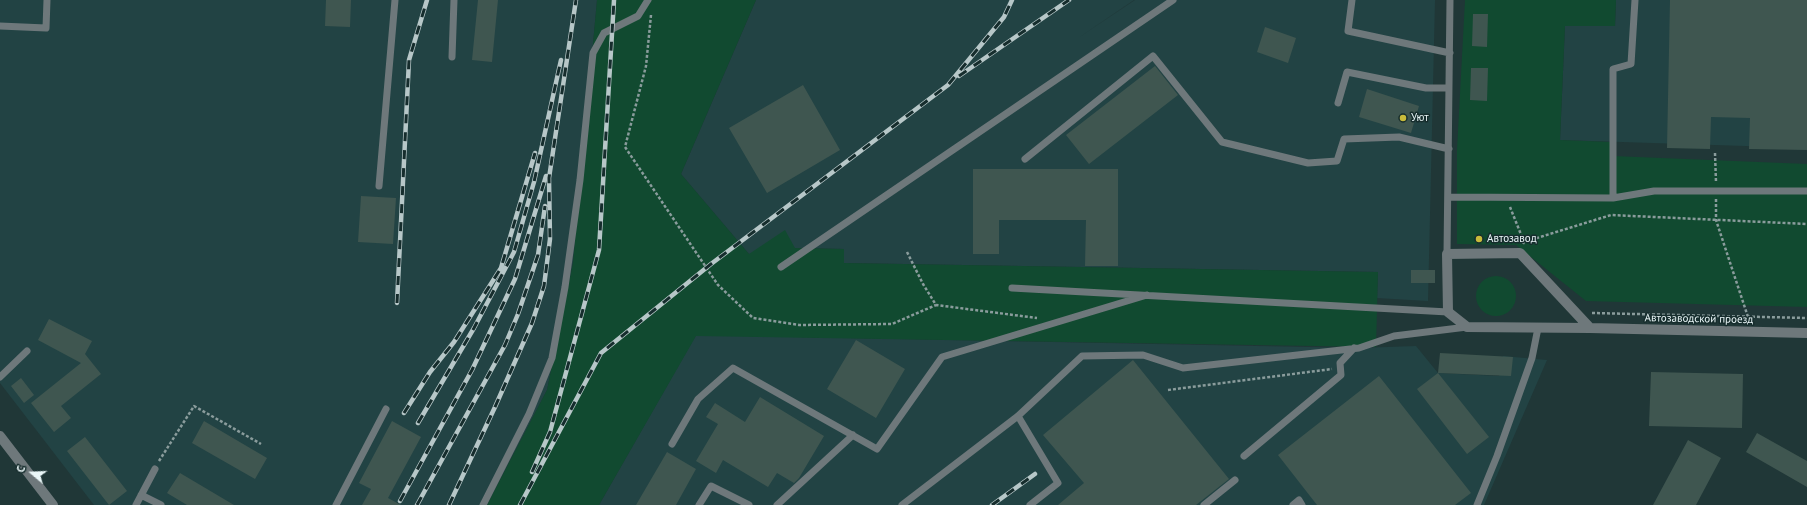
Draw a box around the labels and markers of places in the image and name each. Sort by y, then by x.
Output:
place label: Уют [1411,111,1429,125]
marker: Уют [1398,113,1408,123]
place label: Автозавод [1487,232,1537,246]
marker: Автозавод [1474,234,1484,244]

